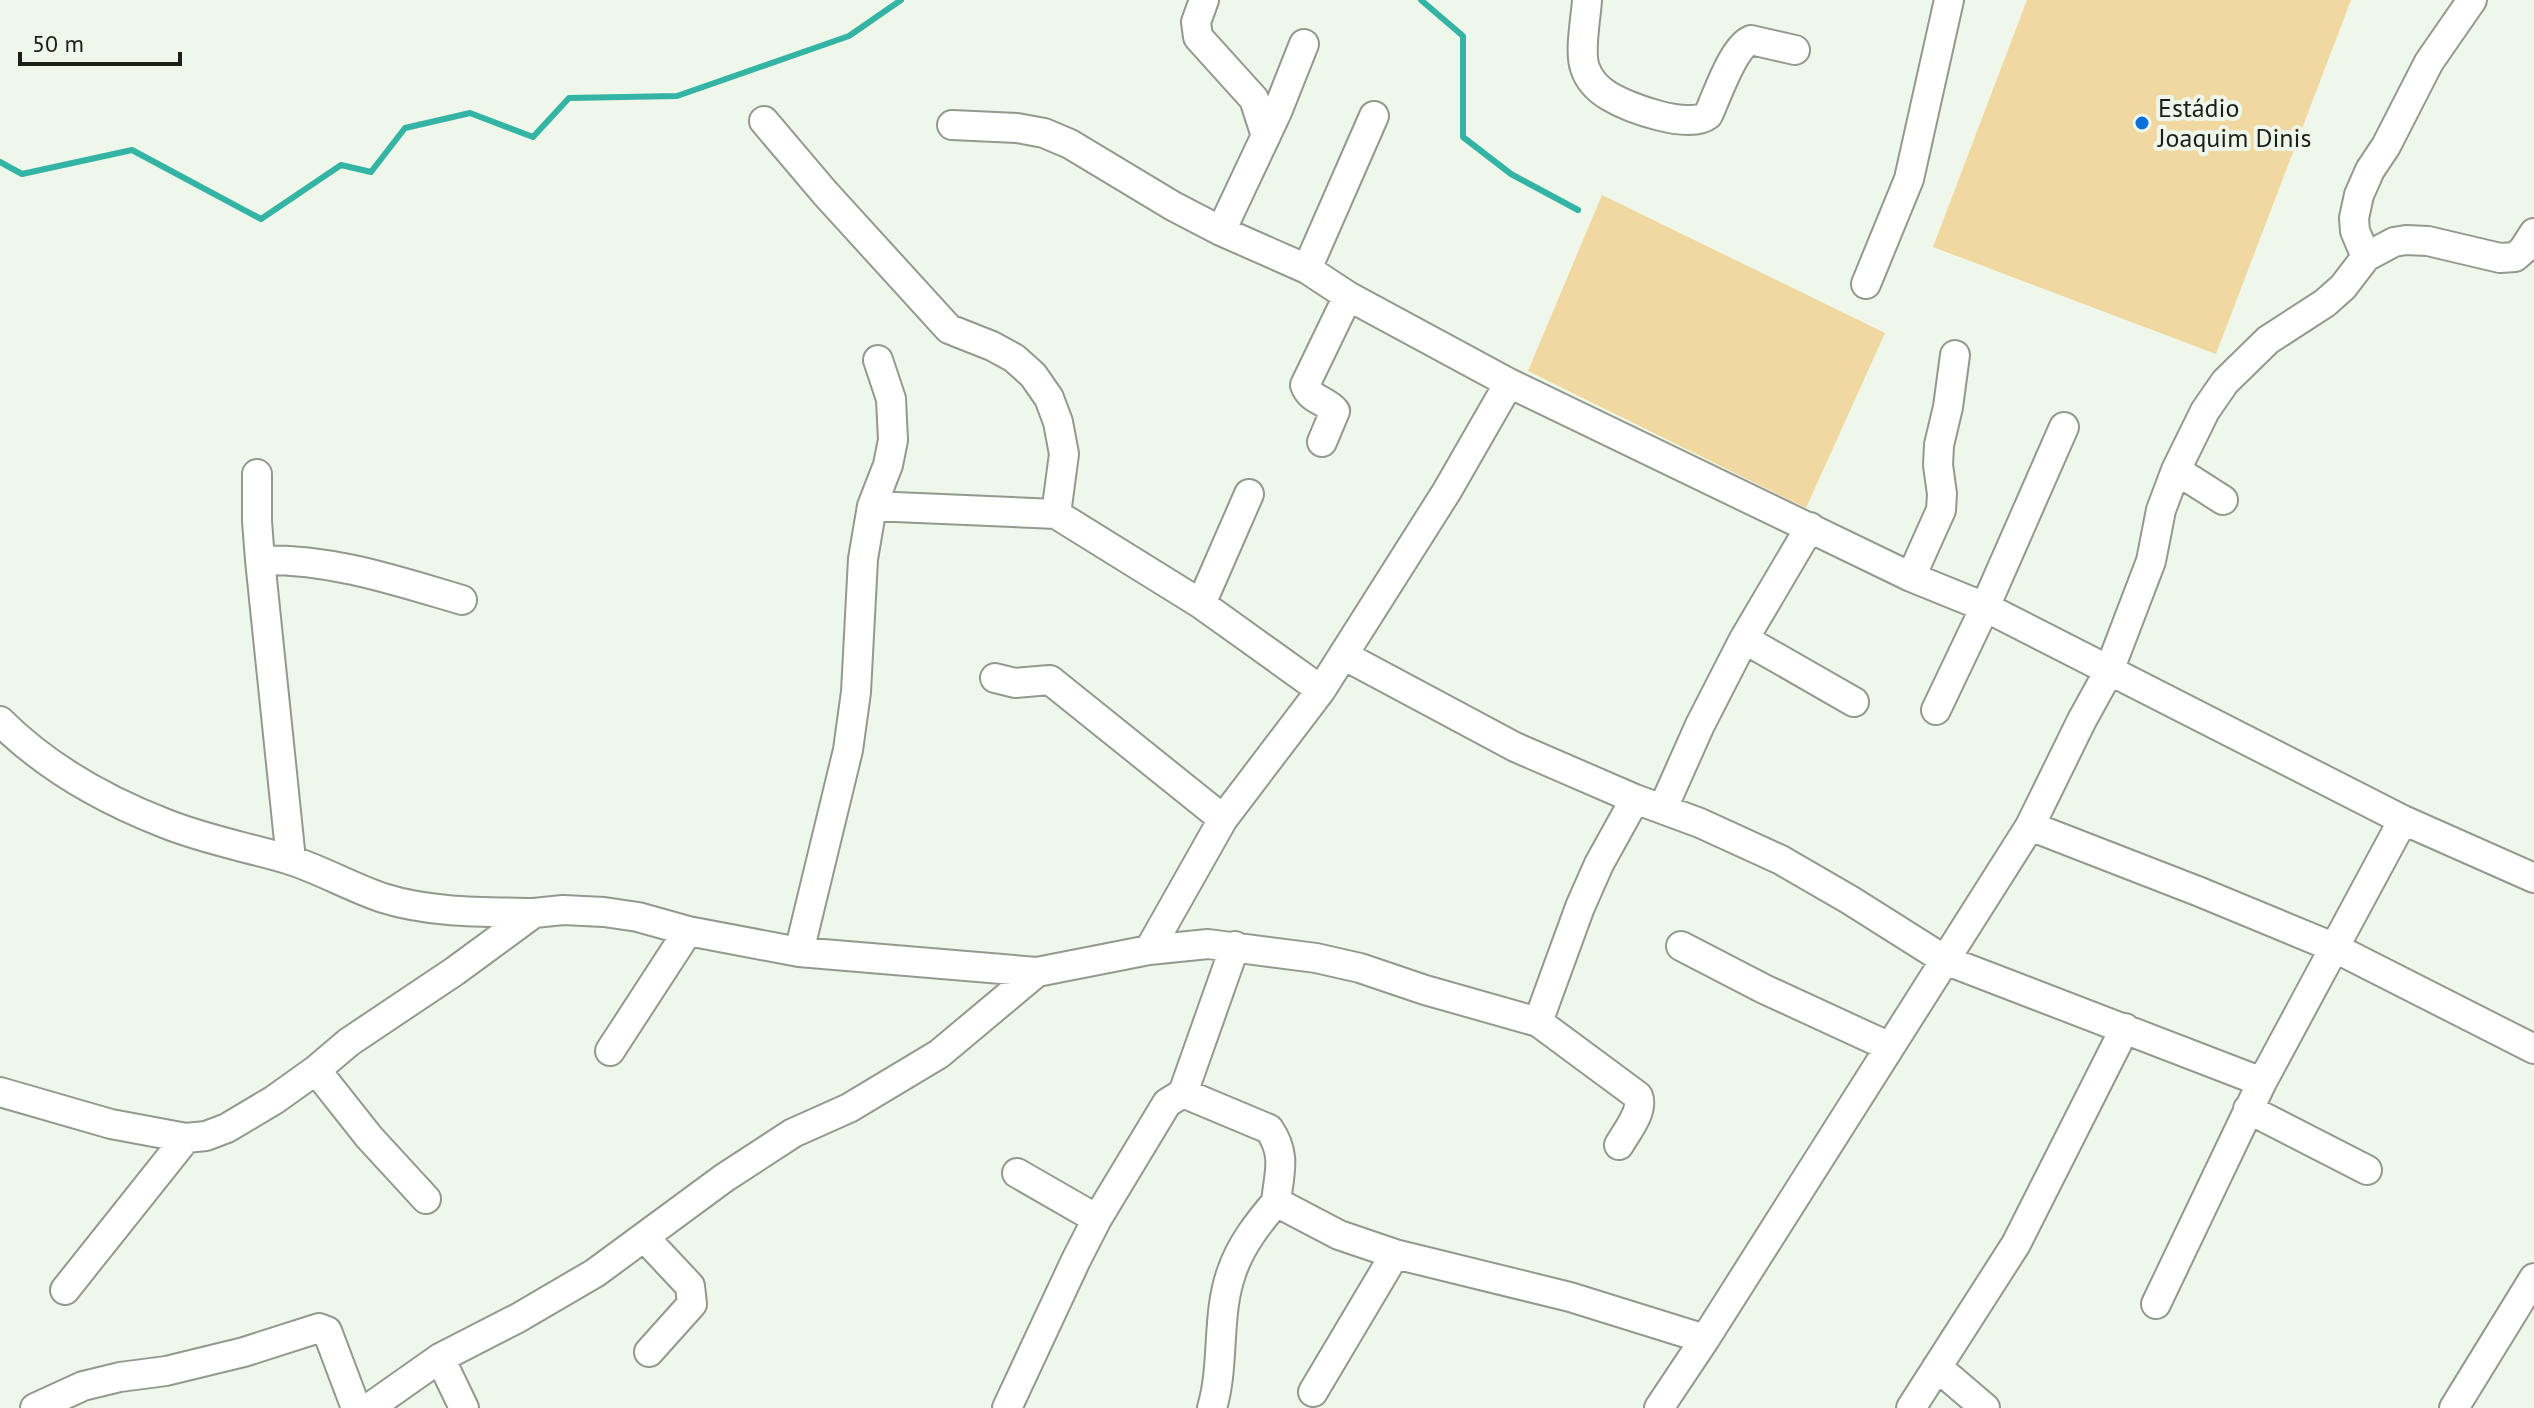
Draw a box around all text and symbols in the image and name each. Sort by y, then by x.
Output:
scale bar [20,16,180,66]
text: 50 m [32,28,84,59]
place label: Estádio Joaquim Dinis [2157,91,2312,154]
marker: Estádio Joaquim Dinis [2133,114,2151,132]

